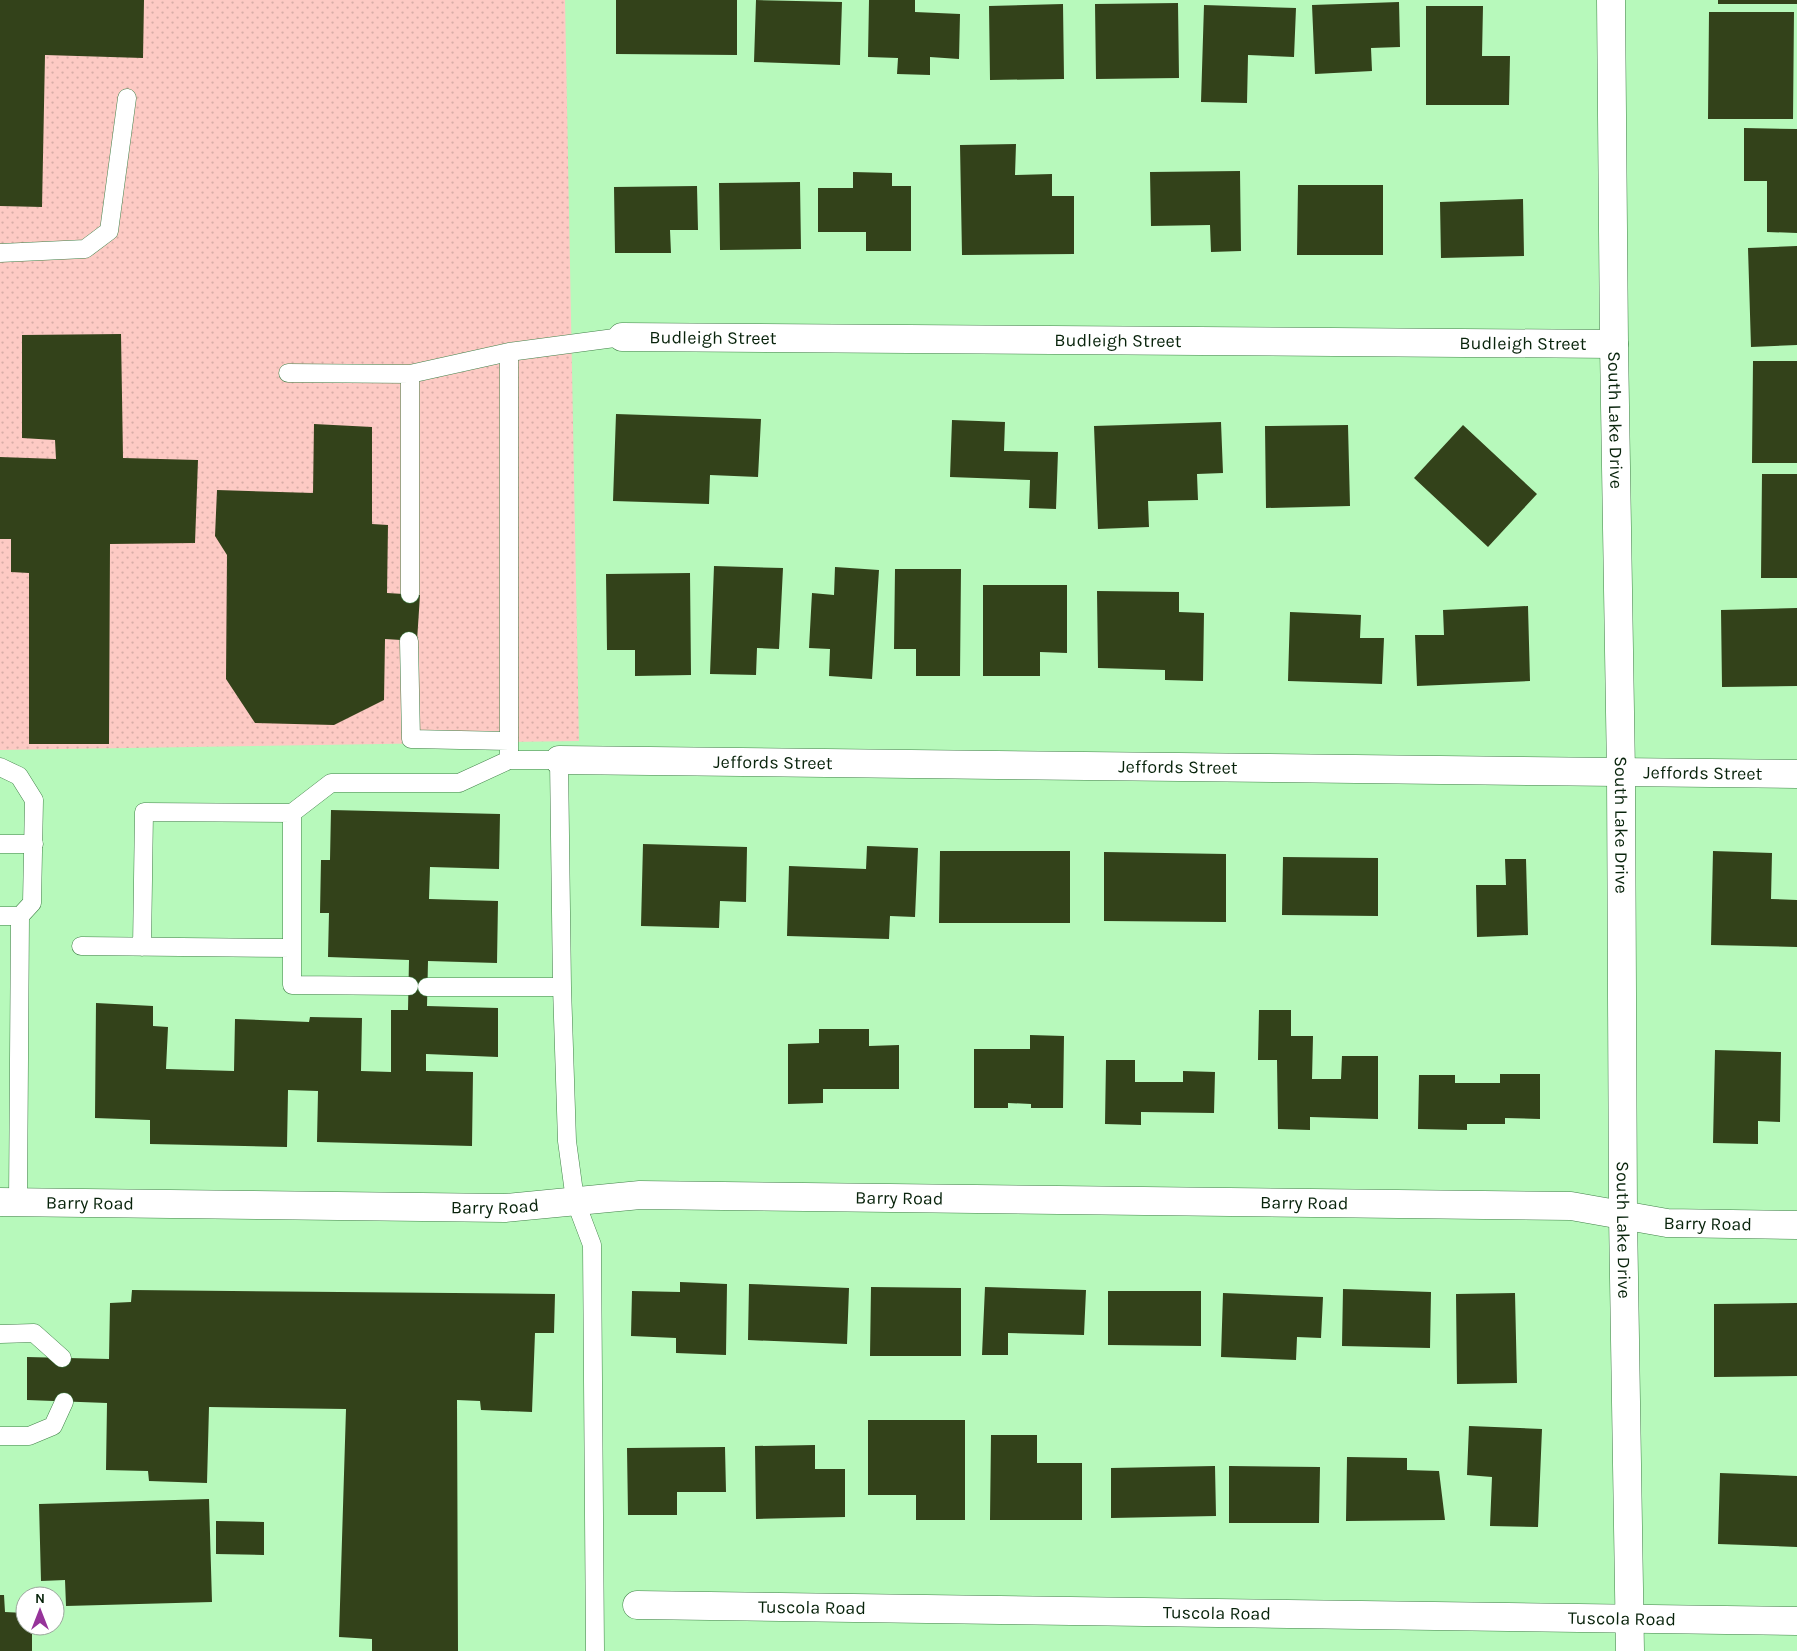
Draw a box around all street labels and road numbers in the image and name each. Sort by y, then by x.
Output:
street label: Budleigh Street [649,326,777,349]
street label: Budleigh Street [1054,329,1182,352]
street label: Budleigh Street [1459,332,1587,355]
street label: South Lake Drive [1603,351,1627,489]
street label: Jeffords Street [713,751,833,774]
street label: Jeffords Street [1118,755,1238,779]
street label: South Lake Drive [1610,756,1633,894]
street label: Jeffords Street [1643,761,1763,785]
street label: South Lake Drive [1612,1161,1635,1299]
street label: Barry Road [855,1187,944,1210]
street label: Barry Road [1260,1191,1349,1214]
street label: Barry Road [46,1192,134,1215]
street label: Barry Road [451,1194,540,1219]
street label: Barry Road [1663,1212,1752,1235]
street label: Tuscola Road [758,1596,866,1619]
street label: Tuscola Road [1163,1601,1271,1625]
street label: Tuscola Road [1568,1607,1676,1630]

